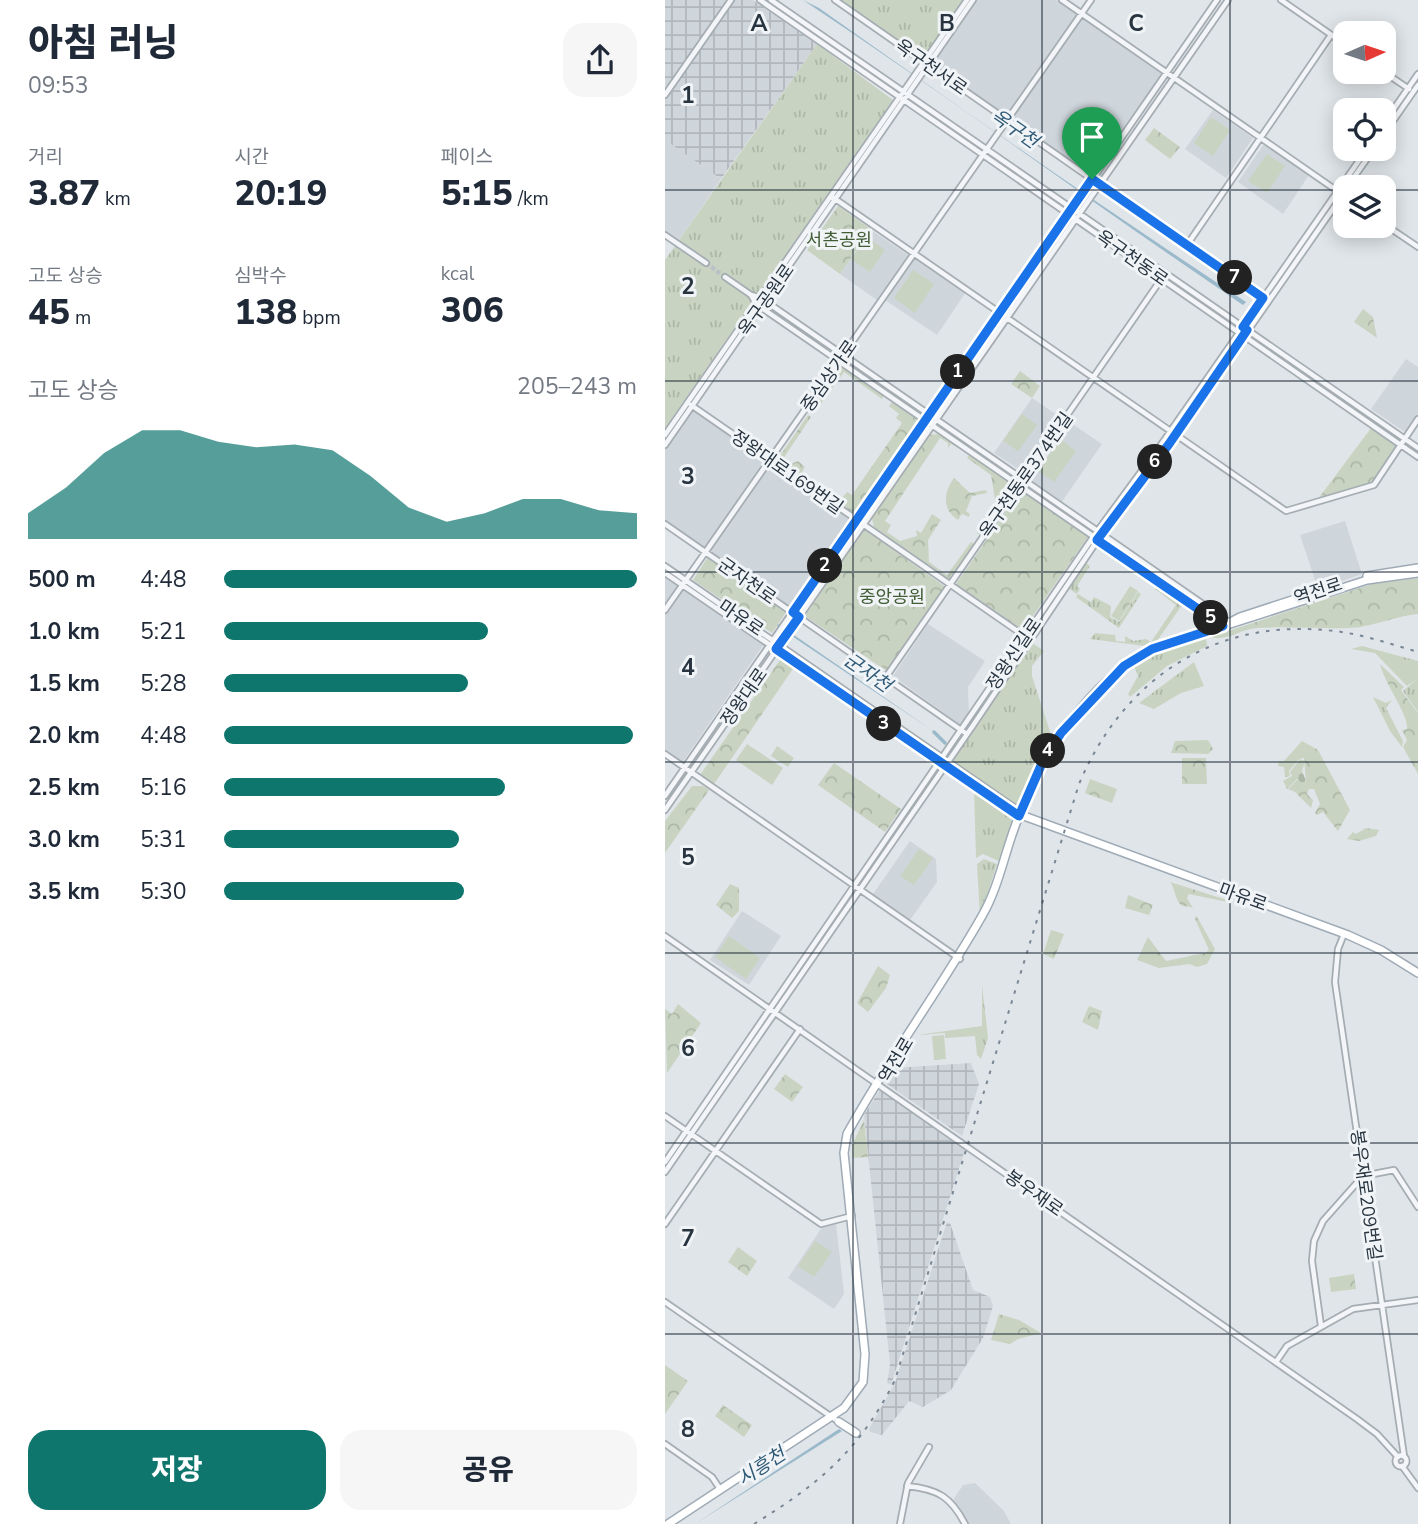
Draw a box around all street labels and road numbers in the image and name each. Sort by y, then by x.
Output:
street label: 옥구천서로 [890,33,972,101]
street label: 옥구천동로 [1091,224,1173,292]
street label: 옥구공원로 [732,259,800,341]
street label: 중심상가로 [795,335,863,417]
street label: 옥구천동로374번길 [974,407,1078,543]
street label: 정왕대로169번길 [726,424,848,520]
street label: 군자천로 [713,552,781,610]
street label: 역전로 [1291,572,1345,610]
street label: 마유로 [714,594,768,642]
street label: 정왕신길로 [981,613,1047,695]
street label: 정왕대로 [715,663,773,731]
street label: 마유로 [1216,877,1270,917]
street label: 역전로 [873,1033,919,1087]
street label: 봉우재로209번길 [1345,1128,1387,1262]
street label: 봉우재로 [1000,1164,1068,1222]

